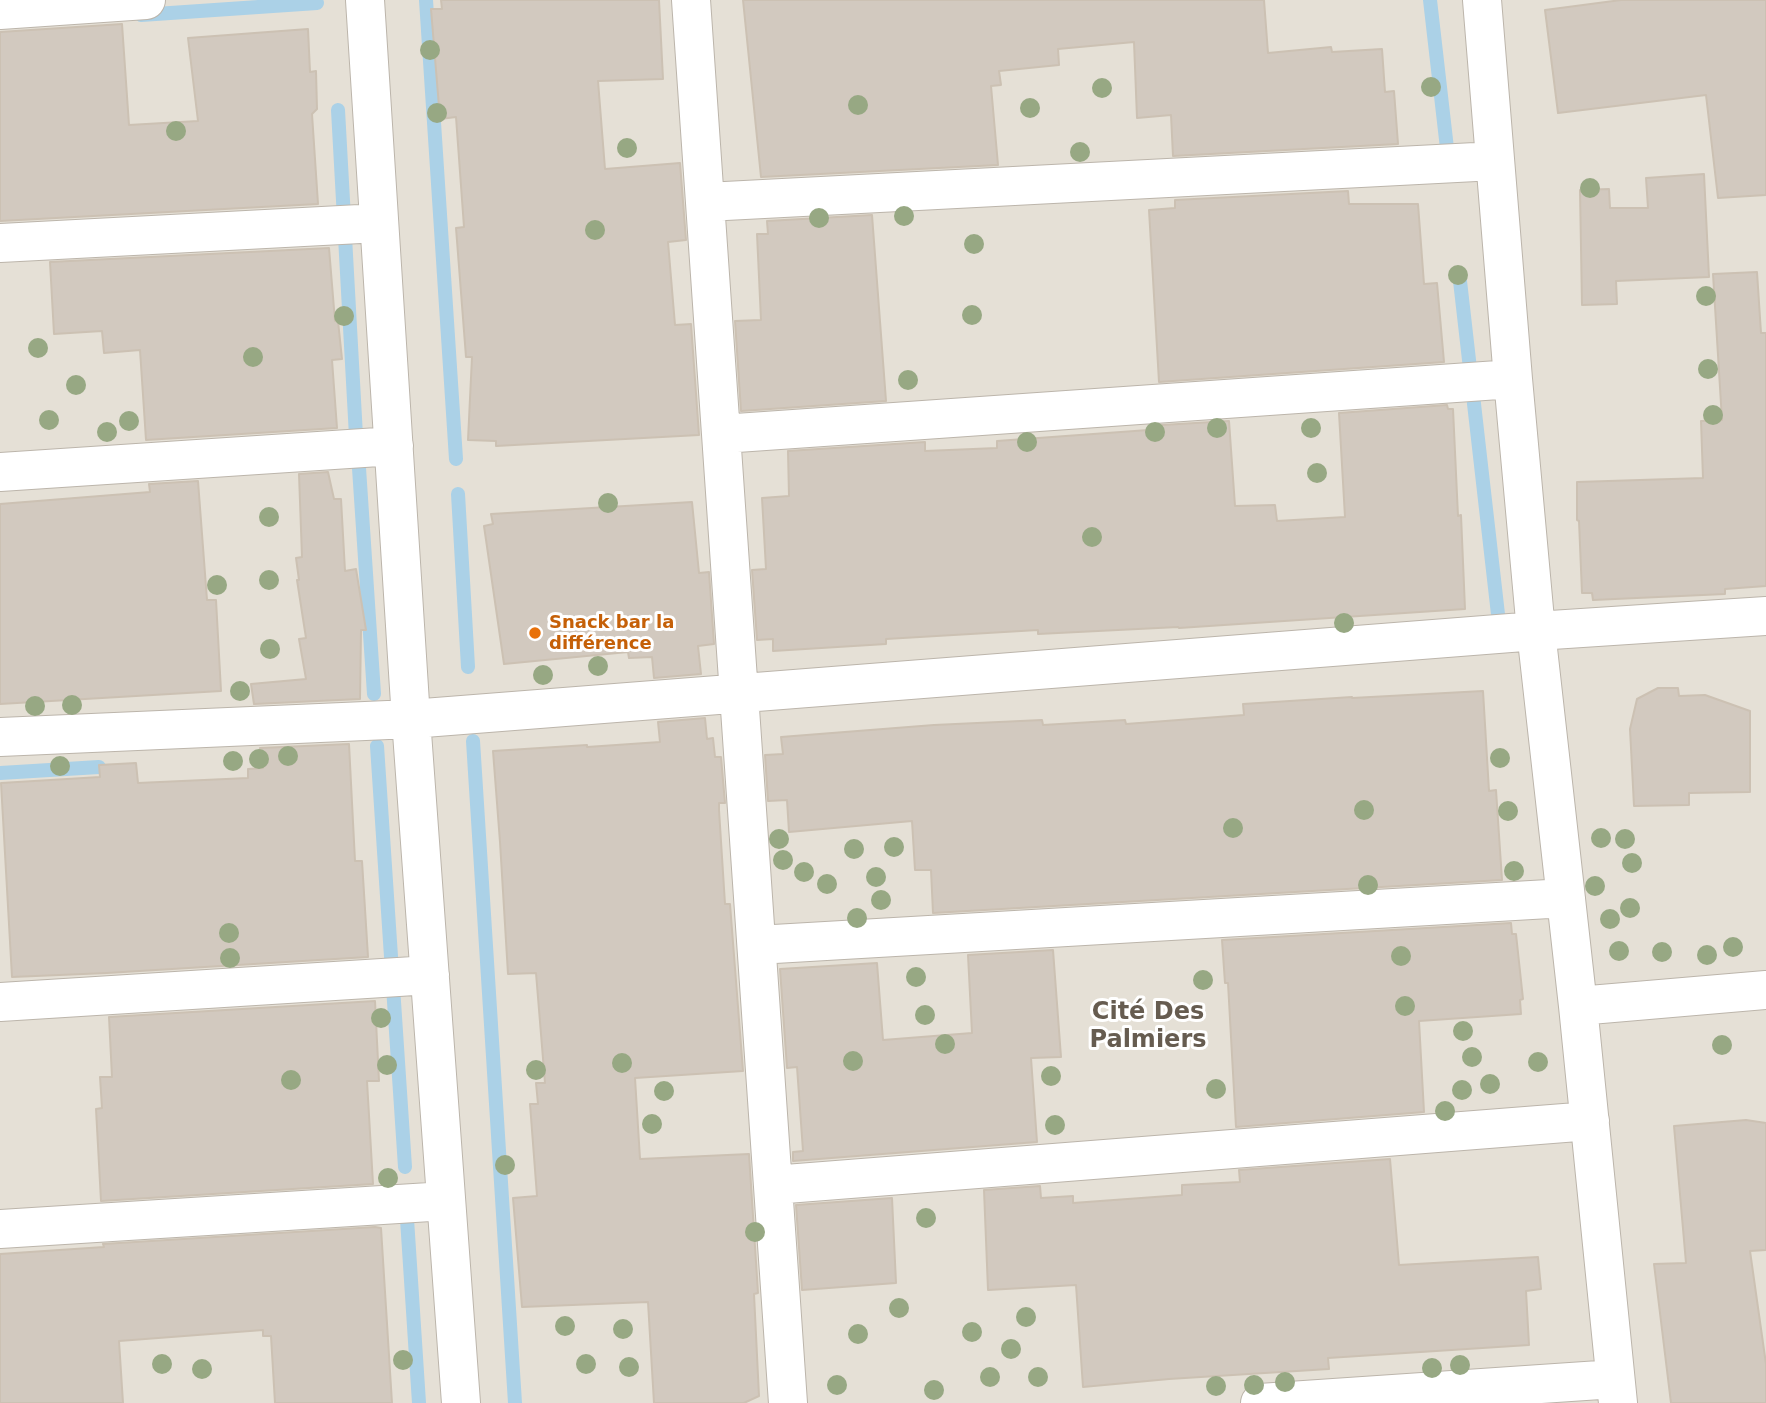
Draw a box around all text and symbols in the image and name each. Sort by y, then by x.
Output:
place label: Snack bar la différence [549,612,674,654]
marker: Snack bar la différence [527,625,543,641]
district label: Cité Des Palmiers [1090,999,1206,1055]

